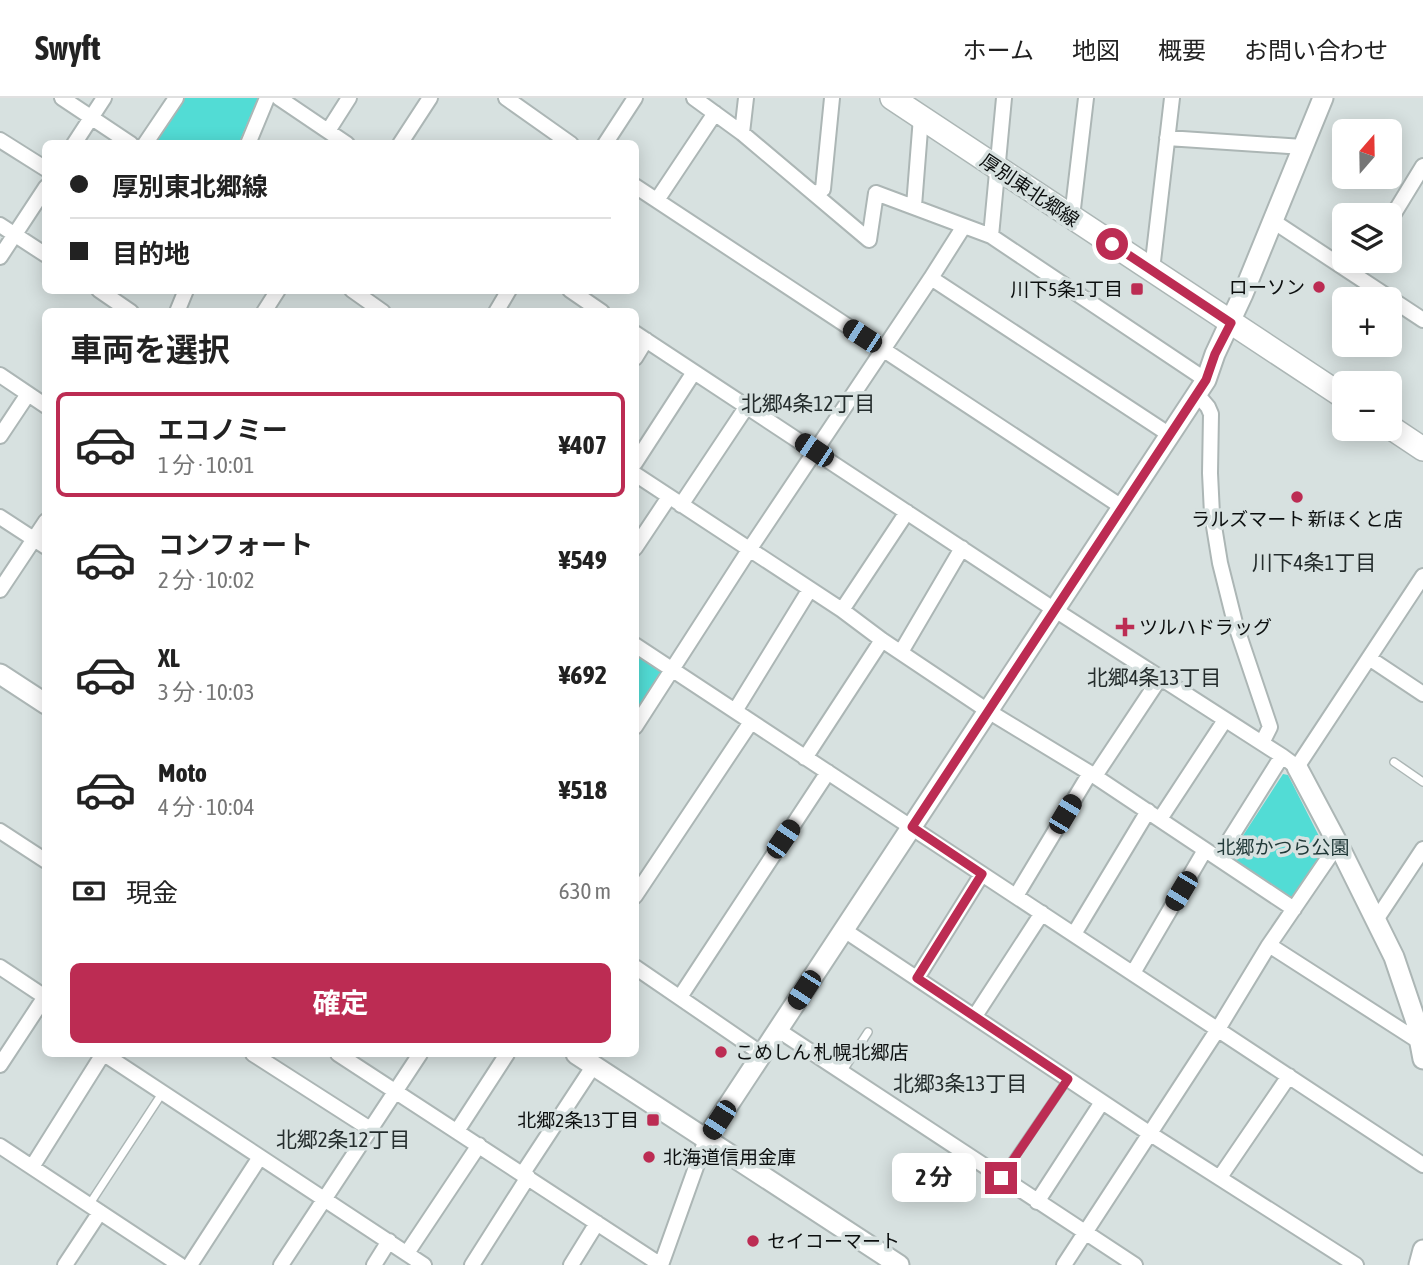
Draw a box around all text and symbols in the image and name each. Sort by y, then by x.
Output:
text: Swyft [35,29,100,67]
text: ホーム [963,37,1034,64]
text: 地図 [1072,37,1120,64]
text: 概要 [1158,37,1206,64]
text: お問い合わせ [1244,37,1388,64]
north arrow [1332,119,1402,189]
map controls [1332,119,1402,441]
street label: 厚別東北郷線 [977,149,1083,231]
text: 厚別東北郷線 [112,172,268,202]
button: layers [1332,203,1402,273]
route start [1096,228,1128,260]
text: 目的地 [112,239,190,269]
place label: ローソン [1229,276,1305,298]
place label: 川下5条1丁目 [1010,278,1123,300]
marker: ローソン [1311,279,1327,295]
marker: 川下5条1丁目 [1129,281,1145,297]
button: + [1332,287,1402,357]
car [839,316,886,356]
text: 車両を選択 [70,331,230,368]
button: − [1332,371,1402,441]
district label: 北郷4条12丁目 [741,391,875,415]
icon: car [74,413,137,476]
text: エコノミー [158,415,288,445]
text: ¥407 [559,430,607,460]
car [791,430,838,470]
text: 1 分 · 10:01 [158,452,254,478]
marker: ラルズマート 新ほくと店 [1289,489,1305,505]
place label: ラルズマート 新ほくと店 [1191,508,1403,530]
icon: car [74,528,137,591]
text: コンフォート [158,530,313,560]
text: ¥549 [559,545,607,575]
district label: 川下4条1丁目 [1252,550,1376,574]
text: 2 分 · 10:02 [158,567,254,593]
place label: ツルハドラッグ [1139,616,1272,638]
marker: ツルハドラッグ [1117,619,1133,635]
icon: car [74,643,137,706]
text: XL [158,643,180,673]
text: ¥692 [559,660,607,690]
district label: 北郷4条13丁目 [1087,665,1221,689]
text: 3 分 · 10:03 [158,679,254,705]
icon: car [74,758,137,821]
text: Moto [158,758,207,788]
text: ¥518 [559,775,607,805]
car [1046,791,1085,837]
text: 4 分 · 10:04 [158,794,254,820]
car [763,816,804,862]
park label: 北郷かつら公園 [1216,836,1350,858]
car [1162,868,1201,914]
icon: cash [70,872,108,910]
text: 現金 [126,878,178,908]
text: 630 m [559,878,611,904]
button: 確定 [70,963,611,1043]
car [784,967,825,1013]
place label: こめしん 札幌北郷店 [735,1041,909,1063]
marker: こめしん 札幌北郷店 [713,1044,729,1060]
district label: 北郷3条13丁目 [893,1071,1027,1095]
car [699,1097,740,1143]
place label: 北郷2条13丁目 [517,1109,639,1131]
marker: 北郷2条13丁目 [645,1112,661,1128]
district label: 北郷2条12丁目 [276,1127,410,1151]
place label: 北海道信用金庫 [663,1146,796,1168]
marker: 北海道信用金庫 [641,1149,657,1165]
callout: 2 分 [892,1154,976,1202]
route end [985,1162,1017,1194]
text: 2 分 [916,1164,952,1190]
place label: セイコーマート [767,1230,900,1252]
marker: セイコーマート [745,1233,761,1249]

